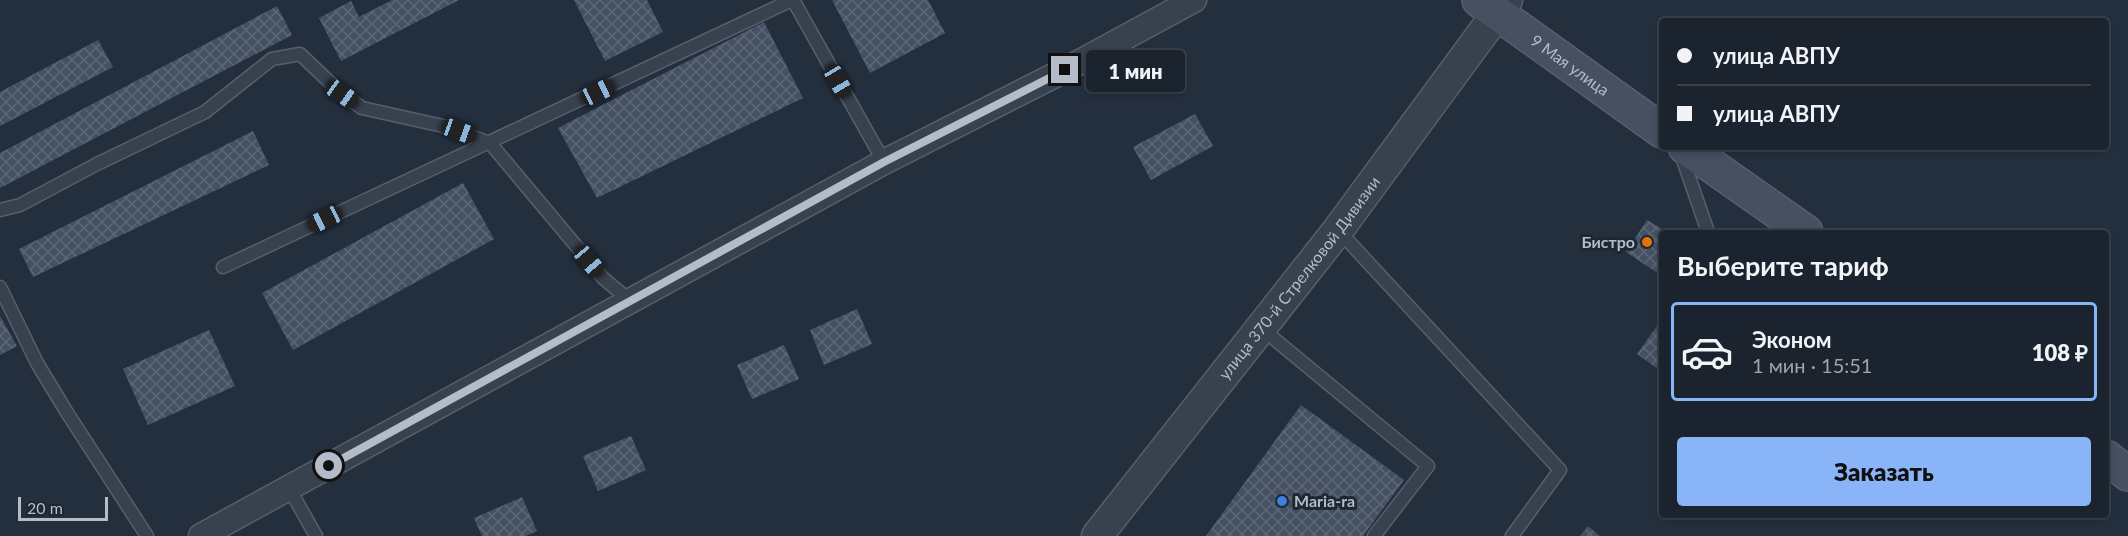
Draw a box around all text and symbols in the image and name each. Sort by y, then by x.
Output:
street label: 9 Мая улица [1528,30,1613,99]
text: улица АВПУ [1713,42,1840,69]
callout: 1 мин [1086,49,1185,91]
route end [1051,56,1078,83]
text: 1 мин [1108,59,1163,83]
car [821,61,855,101]
car [322,76,362,112]
car [578,76,618,108]
text: улица АВПУ [1713,100,1840,127]
car [439,116,479,146]
street label: улица 370-й Стрелковой Дивизии [1214,172,1383,383]
car [305,203,345,235]
place label: Бистро [1582,232,1635,251]
marker: Бистро [1640,235,1654,249]
car [571,241,607,281]
text: Выберите тариф [1677,249,1889,282]
icon: car [1680,325,1734,379]
text: Эконом [1752,326,1832,353]
text: 108 ₽ [2032,339,2088,366]
text: 1 мин · 15:51 [1752,353,1872,377]
button: Заказать [1677,437,2091,506]
route start [315,452,342,479]
place label: Maria-ra [1294,491,1355,510]
scale bar [18,494,108,522]
marker: Maria-ra [1275,494,1289,508]
text: 20 m [27,498,63,517]

